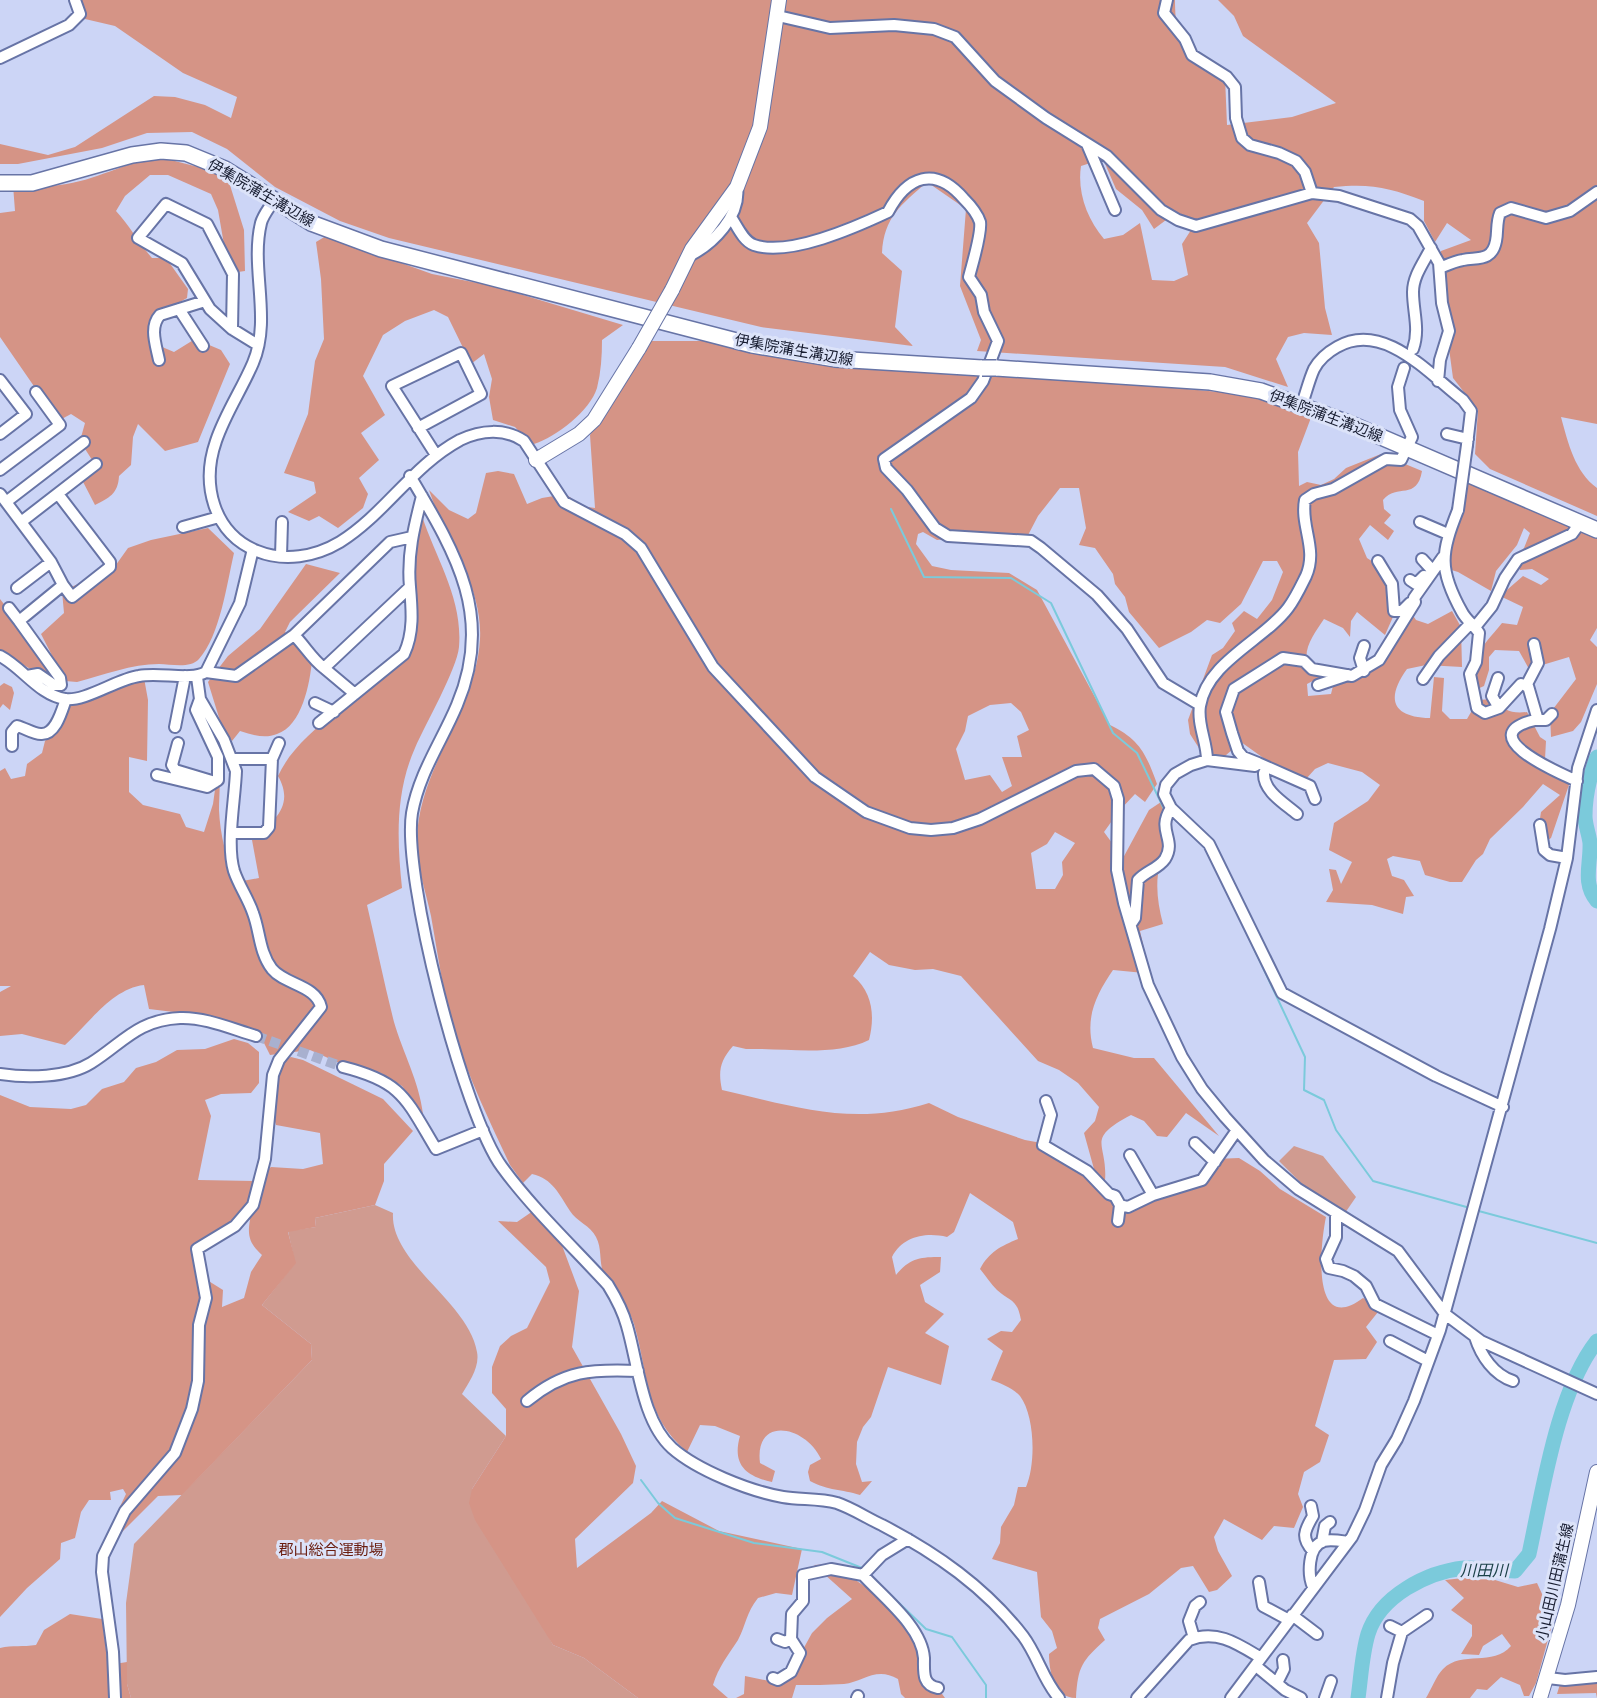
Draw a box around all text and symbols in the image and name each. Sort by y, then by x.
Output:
street label: 伊集院蒲生溝辺線 [204,154,318,232]
street label: 伊集院蒲生溝辺線 [733,330,855,370]
street label: 伊集院蒲生溝辺線 [1266,385,1386,447]
street label: 小山田川田蒲生線 [1532,1521,1578,1643]
park label: 郡山総合運動場 [278,1540,384,1560]
water label: 川田川 [1460,1560,1510,1581]

